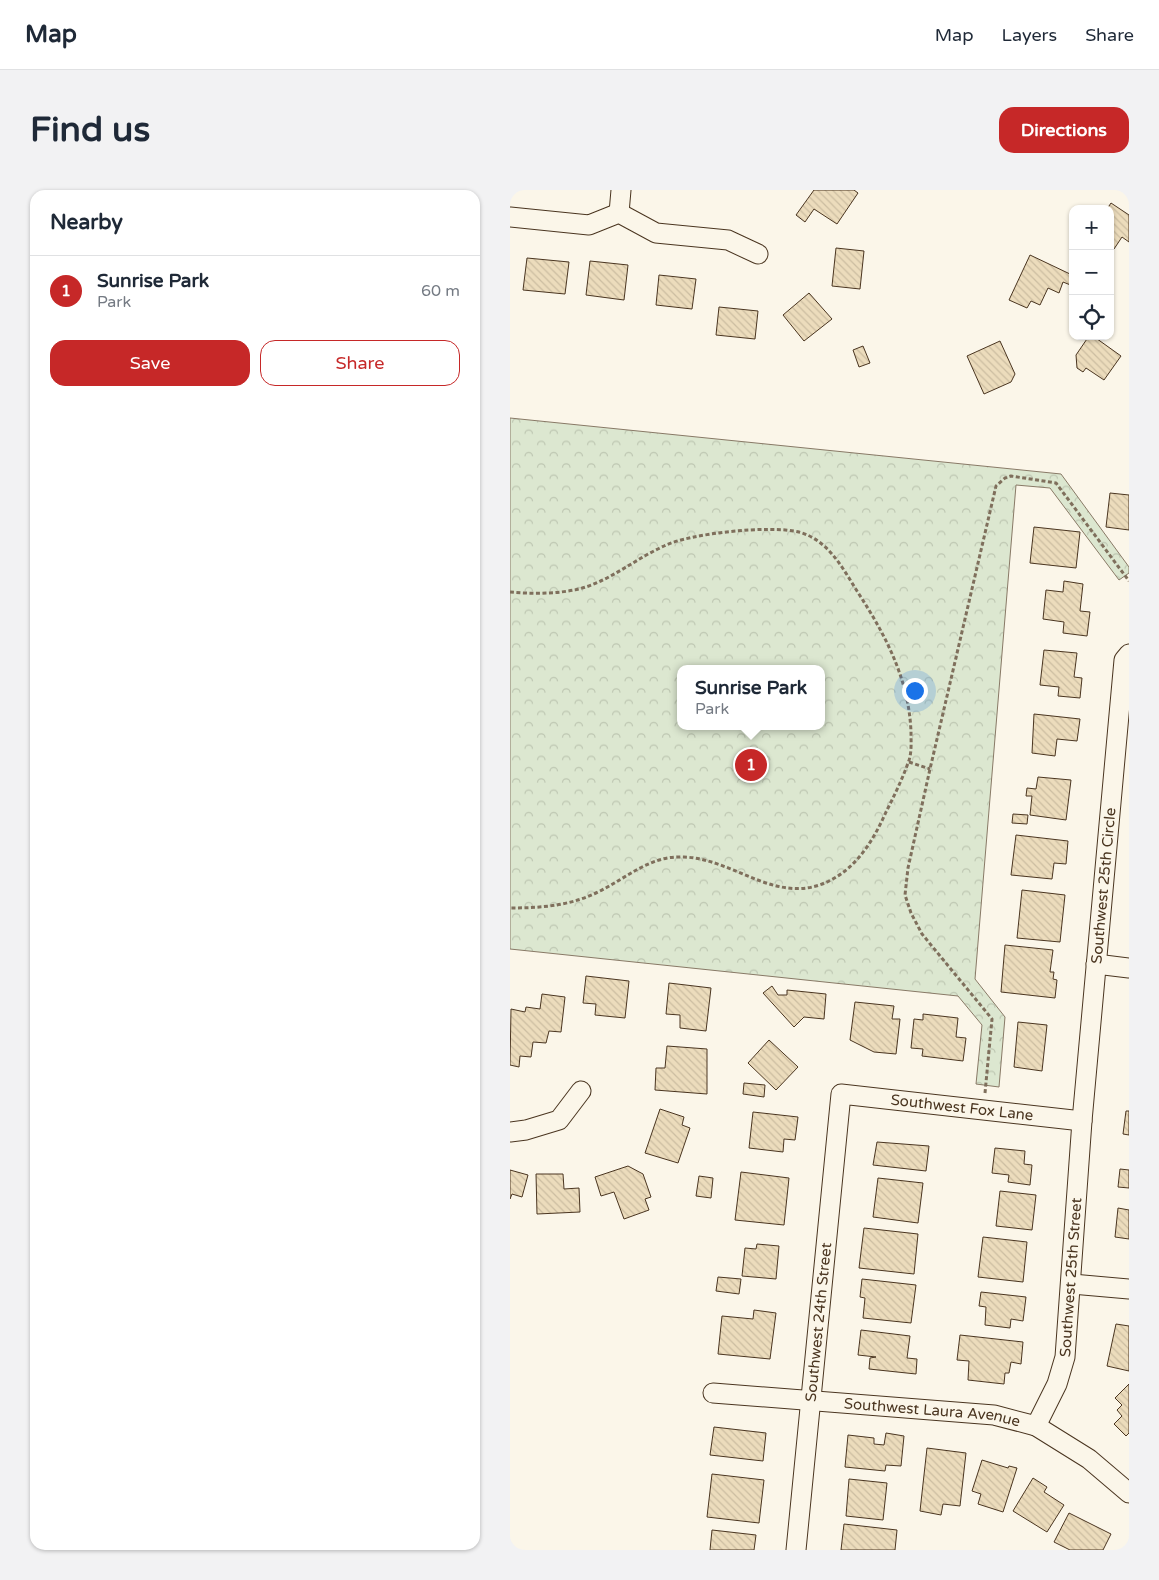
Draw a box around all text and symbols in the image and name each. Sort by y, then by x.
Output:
text: Map [25,20,77,49]
text: Map [935,24,974,46]
text: Layers [1002,24,1057,46]
text: Share [1085,24,1134,46]
button: Directions [999,107,1129,153]
text: Find us [30,109,150,151]
map controls [1069,205,1114,340]
button: + [1069,205,1114,250]
text: Nearby [50,210,123,235]
button: − [1069,250,1114,295]
text: Sunrise Park [97,270,209,292]
text: 1 [61,281,71,301]
text: 60 m [421,281,460,301]
text: Park [97,292,131,312]
button: locate [1069,295,1114,340]
button: Save [50,340,250,386]
button: Share [260,340,460,386]
popup [677,665,825,730]
text: Sunrise Park [695,677,807,699]
your location [902,678,928,704]
text: Park [695,699,729,719]
pin: 1 [735,746,767,784]
street label: Southwest 25th Circle [1087,807,1120,965]
street label: Southwest Fox Lane [890,1091,1034,1124]
street label: Southwest 25th Street [1056,1197,1085,1358]
street label: Southwest 24th Street [802,1241,835,1403]
street label: Southwest Laura Avenue [843,1394,1022,1430]

